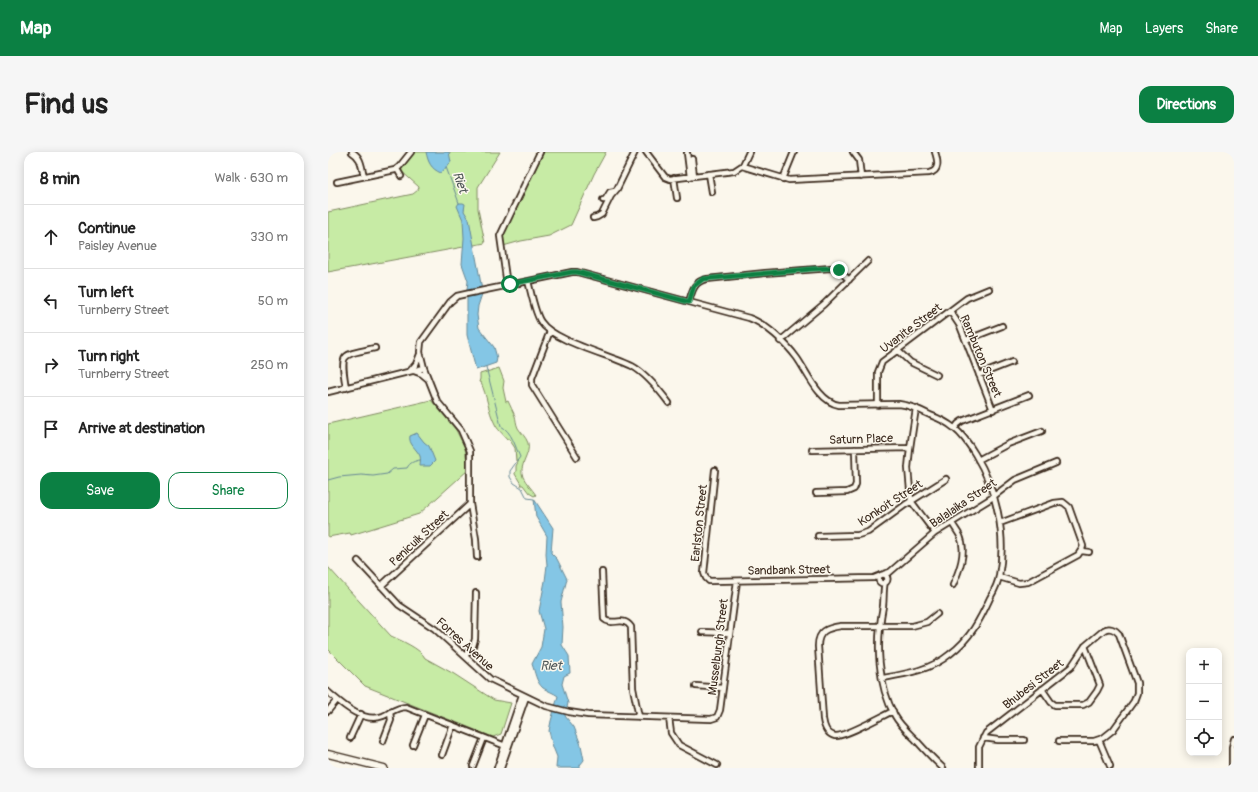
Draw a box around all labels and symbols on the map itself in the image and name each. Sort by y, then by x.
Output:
water label: Riet [449,170,472,197]
route end [830,261,848,279]
route start [501,275,519,293]
street label: Uvanite Street [877,300,945,356]
street label: Rambuton Street [956,313,1005,400]
street label: Saturn Place [829,431,893,448]
street label: Balalaika Street [927,476,1000,531]
street label: Konkoit Street [855,477,925,530]
street label: Earlston Street [688,484,711,562]
street label: Penicuik Street [387,507,452,570]
street label: Sandbank Street [747,562,831,579]
street label: Musselburgh Street [705,598,732,696]
street label: Forres Avenue [433,615,497,674]
street label: Bhubesi Street [1000,656,1067,713]
water label: Riet [540,658,564,674]

